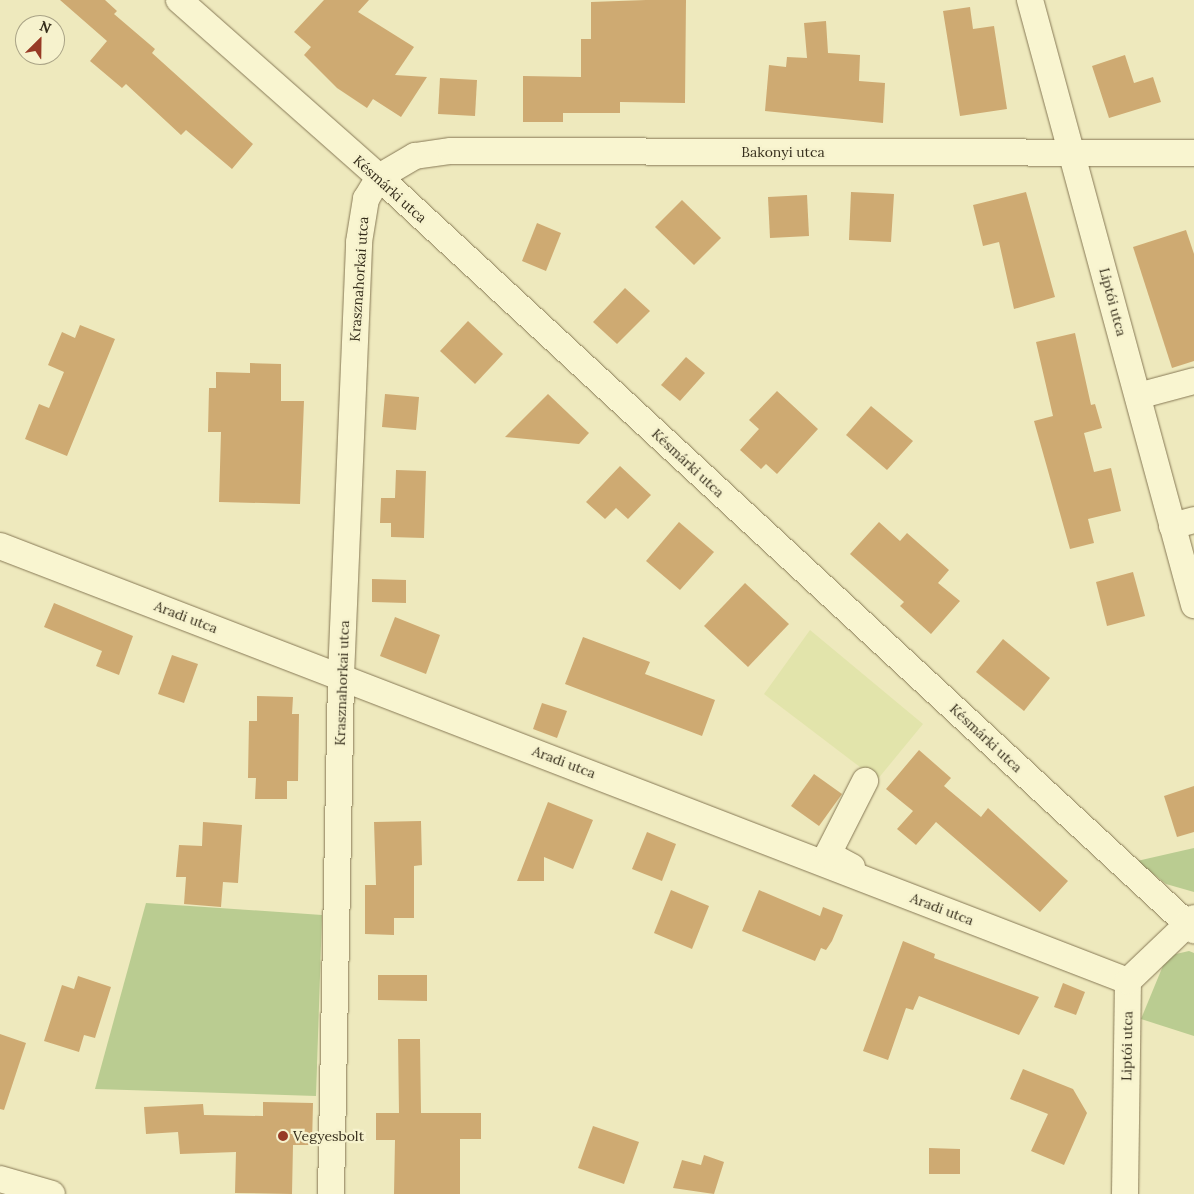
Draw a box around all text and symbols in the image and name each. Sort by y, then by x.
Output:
north arrow [15,15,65,65]
text: N [37,17,54,38]
street label: Bakonyi utca [741,144,825,160]
street label: Késmárki utca [350,152,430,226]
street label: Krasznahorkai utca [346,216,372,342]
street label: Liptói utca [1096,266,1130,338]
street label: Késmárki utca [648,425,728,501]
street label: Aradi utca [152,597,220,637]
street label: Krasznahorkai utca [331,620,353,746]
street label: Késmárki utca [946,700,1026,776]
street label: Aradi utca [530,742,598,782]
street label: Aradi utca [908,889,976,929]
street label: Liptói utca [1118,1011,1136,1081]
place label: Vegyesbolt [293,1128,364,1144]
marker: Vegyesbolt [277,1130,289,1142]

